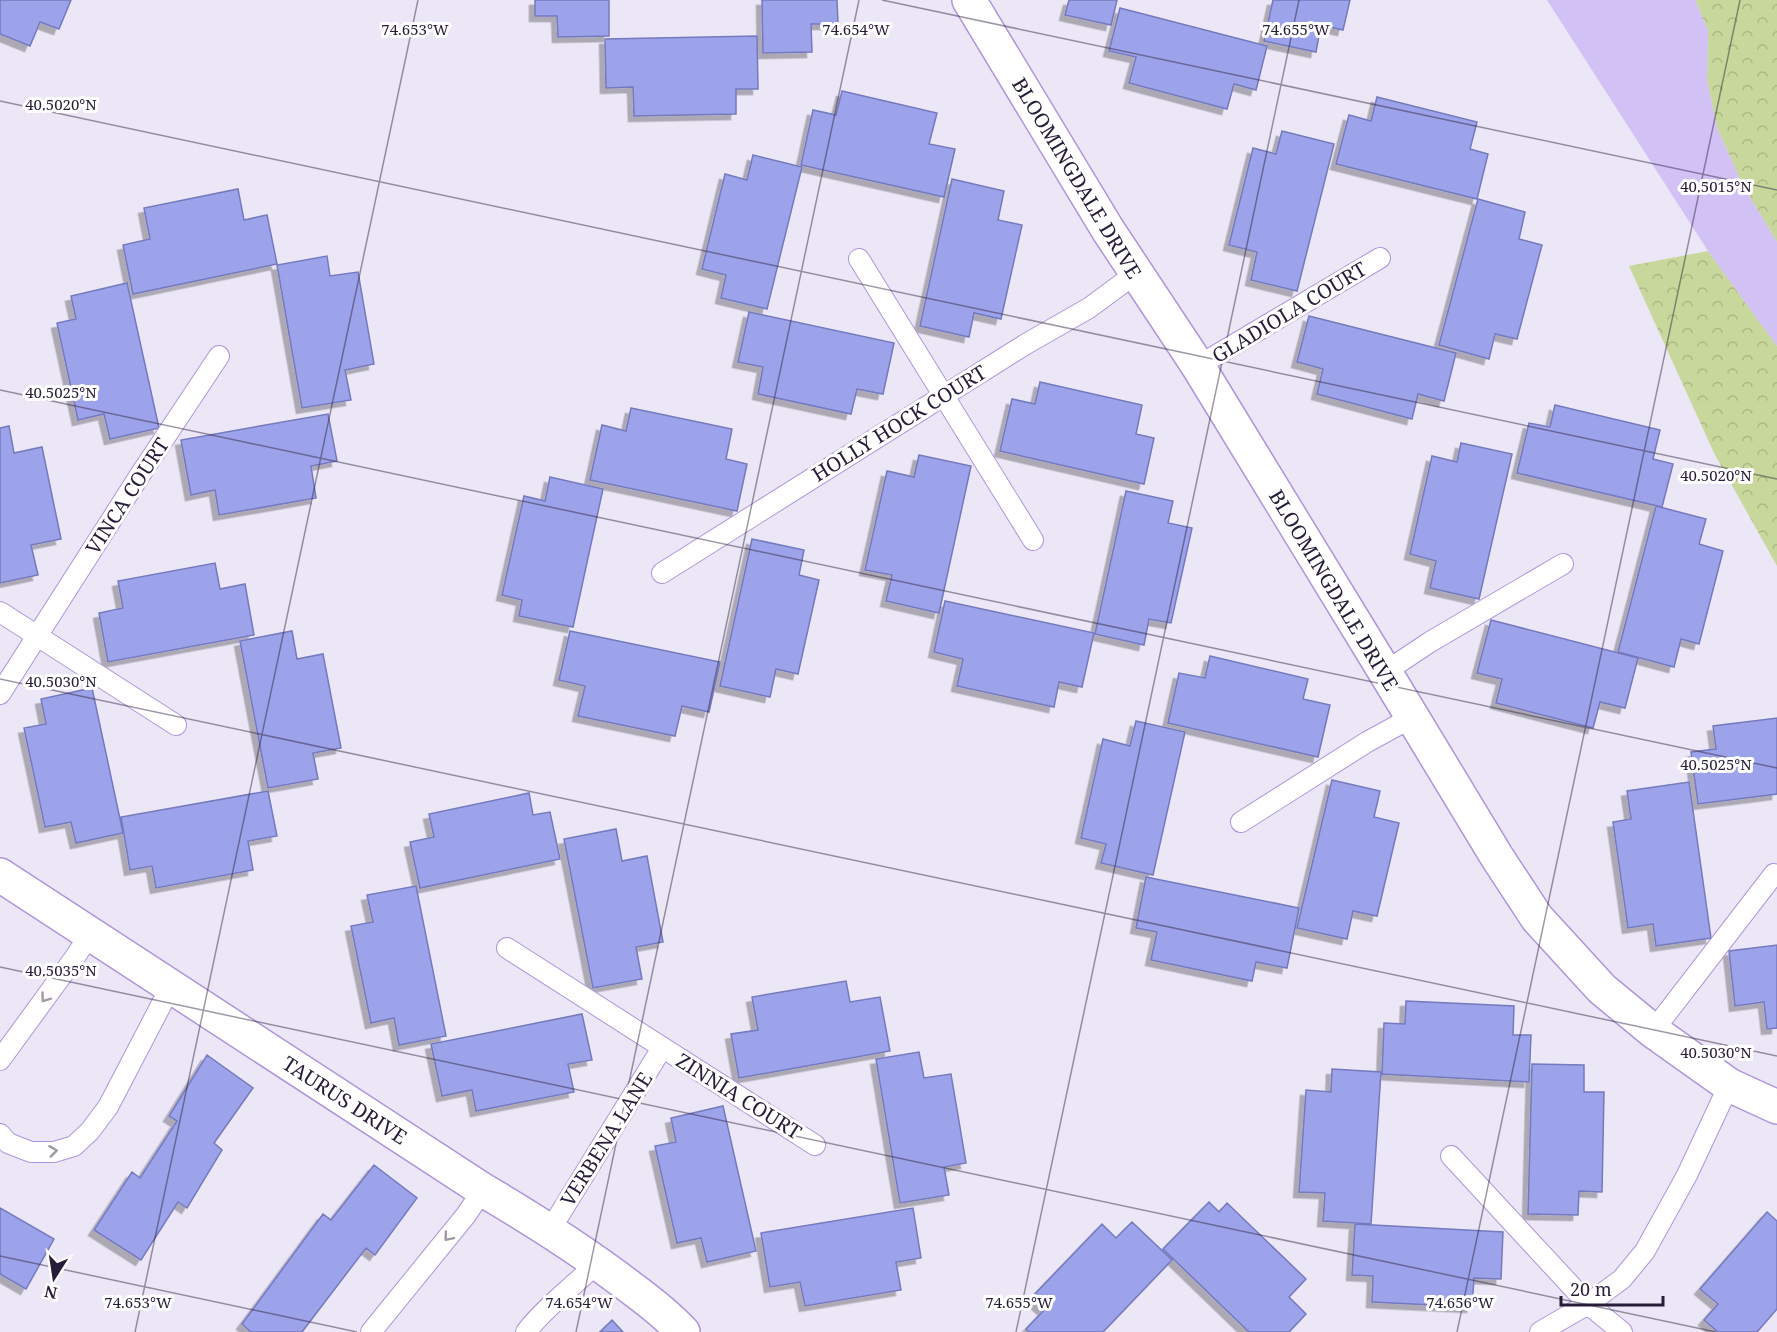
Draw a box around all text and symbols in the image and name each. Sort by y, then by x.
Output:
text: 74.653°W [381,19,449,39]
text: 74.654°W [822,19,890,39]
text: 74.655°W [1262,19,1330,39]
street label: BLOOMINGDALE DRIVE [1006,72,1148,284]
text: 40.5020°N [25,94,97,114]
text: 40.5015°N [1680,176,1752,196]
street label: GLADIOLA COURT [1207,255,1371,369]
street label: HOLLY HOCK COURT [807,358,991,488]
text: 40.5025°N [25,382,97,402]
street label: VINCA COURT [79,432,175,560]
text: 40.5020°N [1680,465,1752,485]
street label: BLOOMINGDALE DRIVE [1263,484,1405,696]
text: 40.5030°N [25,671,97,691]
text: 40.5025°N [1680,754,1752,774]
text: 40.5035°N [25,960,97,980]
one-way arrow [42,992,53,1003]
text: 40.5030°N [1680,1042,1752,1062]
street label: ZINNIA COURT [671,1047,807,1145]
street label: TAURUS DRIVE [278,1050,412,1150]
street label: VERBENA LANE [554,1067,658,1211]
one-way arrow [48,1145,57,1157]
one-way arrow [444,1230,455,1241]
north arrow [24,1248,84,1308]
scale bar [1561,1269,1663,1307]
text: 20 m [1570,1277,1612,1301]
text: N [42,1281,59,1305]
text: 74.653°W [104,1292,172,1312]
text: 74.654°W [545,1292,613,1312]
text: 74.655°W [985,1292,1053,1312]
text: 74.656°W [1426,1292,1494,1312]

